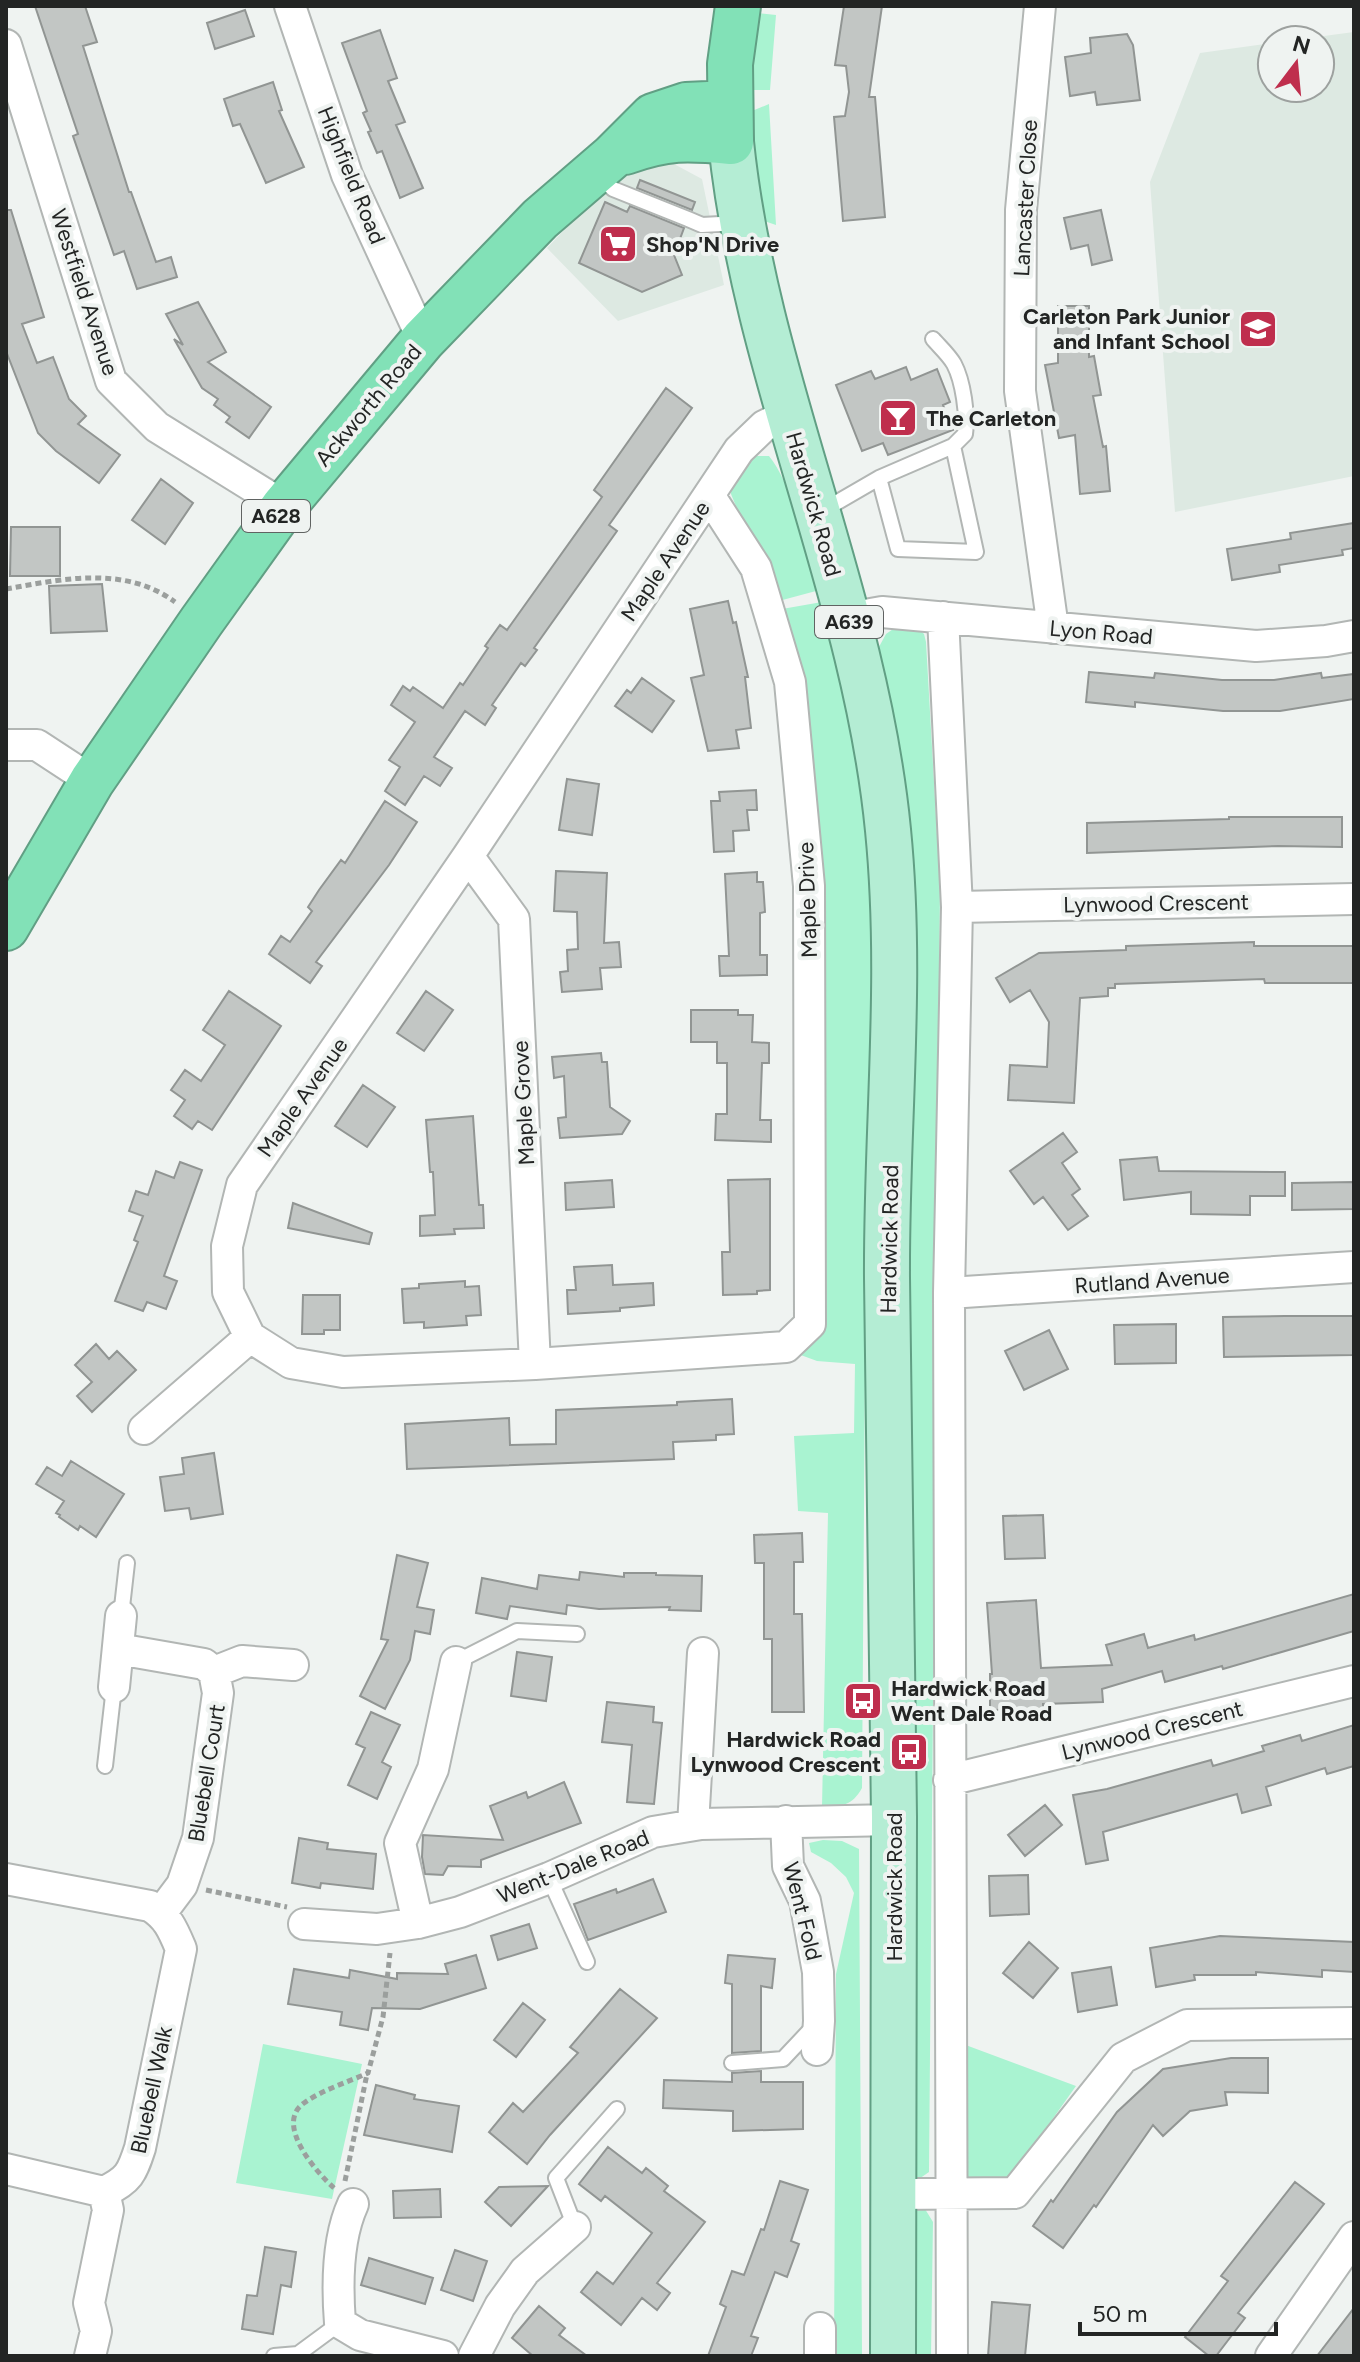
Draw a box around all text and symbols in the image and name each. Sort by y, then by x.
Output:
north arrow [1256,24,1336,104]
text: N [1289,30,1313,61]
street label: Highfield Road [312,103,391,248]
street label: Lancaster Close [1008,119,1043,277]
street label: Westfield Avenue [45,205,124,379]
supermarket icon: Shop'N Drive [597,223,639,265]
place label: Shop'N Drive [646,231,779,258]
place label: Carleton Park Junior and Infant School [1023,303,1231,355]
school or university icon: Carleton Park Junior and Infant School [1237,308,1279,350]
street label: Ackworth Road [309,339,427,472]
bar icon: The Carleton [877,397,919,439]
place label: The Carleton [926,405,1056,432]
street label: Hardwick Road [780,429,847,580]
street label: Maple Avenue [615,496,716,627]
road number: A628 [242,500,310,532]
road number: A639 [815,606,883,638]
street label: Lyon Road [1048,615,1154,650]
street label: Maple Drive [792,842,823,958]
street label: Lynwood Crescent [1063,888,1249,919]
street label: Maple Avenue [251,1032,353,1162]
street label: Maple Grove [507,1040,540,1166]
street label: Hardwick Road [875,1164,904,1314]
street label: Rutland Avenue [1074,1262,1231,1299]
place label: Hardwick Road Went Dale Road [891,1675,1052,1727]
bus stop icon: Hardwick Road Went Dale Road [842,1680,884,1722]
street label: Lynwood Crescent [1059,1695,1246,1766]
street label: Bluebell Court [182,1702,231,1844]
place label: Hardwick Road Lynwood Crescent [691,1726,881,1778]
bus stop icon: Hardwick Road Lynwood Crescent [888,1731,930,1773]
street label: Hardwick Road [881,1812,908,1962]
street label: Went-Dale Road [493,1824,653,1909]
street label: Went Fold [777,1859,828,1963]
street label: Bluebell Walk [125,2024,178,2156]
scale bar [1080,2286,1276,2336]
text: 50 m [1092,2299,1148,2328]

